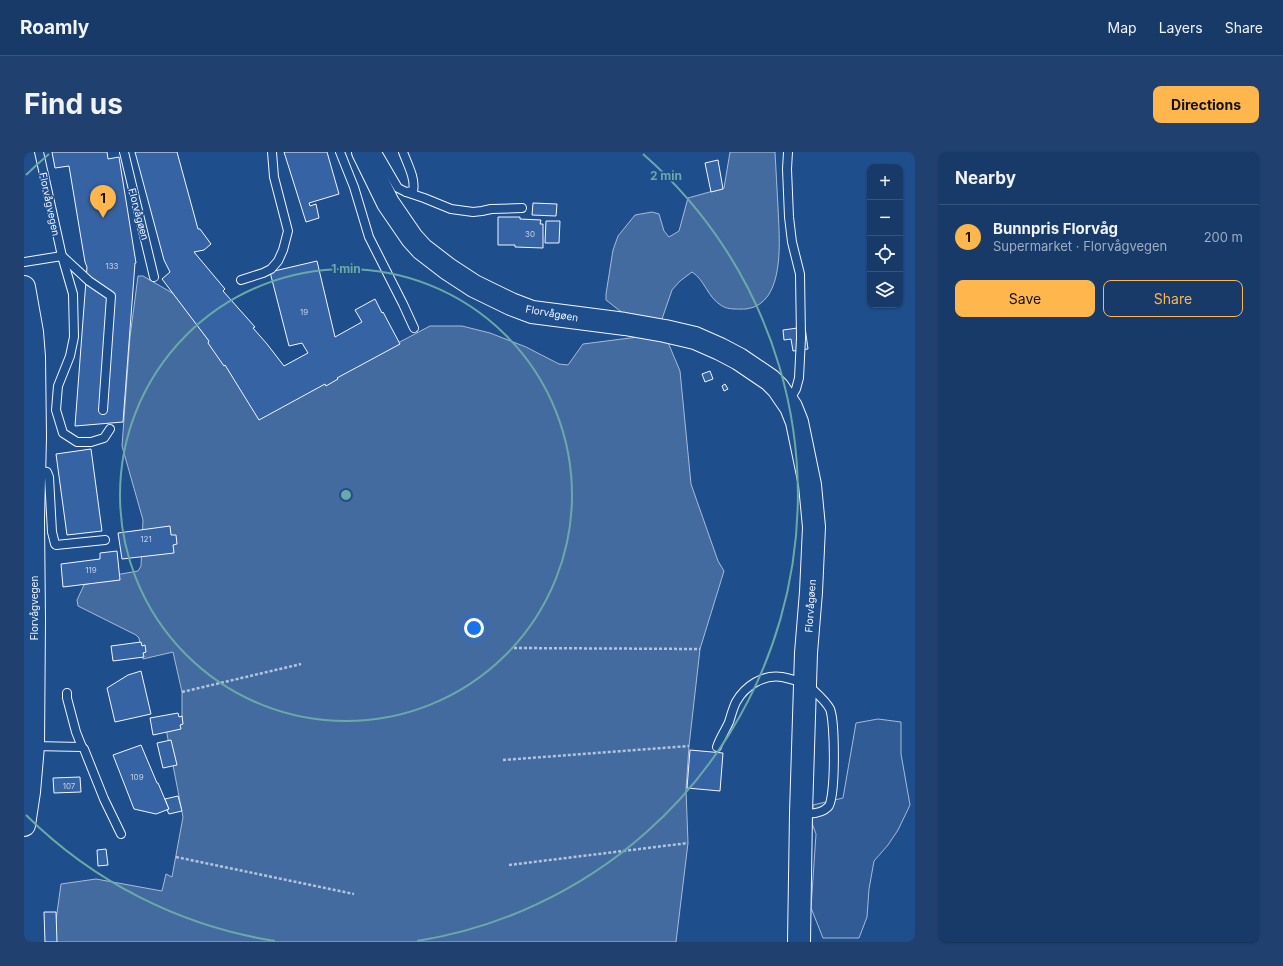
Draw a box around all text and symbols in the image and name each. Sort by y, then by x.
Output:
text: Roamly [20,16,89,39]
text: Map [1108,19,1137,36]
text: Layers [1159,19,1203,36]
text: Share [1225,19,1263,36]
button: Directions [1153,86,1259,123]
text: Find us [24,87,123,121]
map controls [867,164,903,308]
button: + [867,164,903,200]
text: 2 min [650,168,682,183]
text: Nearby [955,168,1016,188]
street label: Florvågvegen [37,171,63,237]
pin: 1 [90,185,116,218]
street label: Florvågøen [126,187,152,241]
button: − [867,200,903,236]
text: Bunnpris Florvåg [993,219,1118,238]
house number: 30 [525,229,535,239]
text: 1 [965,229,971,245]
text: 200 m [1204,229,1243,245]
button: locate [867,236,903,272]
text: Supermarket · Florvågvegen [993,238,1167,254]
house number: 133 [105,261,119,271]
text: 1 min [331,261,361,276]
button: layers [867,272,903,308]
button: Save [955,280,1095,317]
button: Share [1103,280,1243,317]
street label: Florvågøen [525,302,579,324]
house number: 19 [300,307,308,317]
centre of rings [339,488,353,502]
house number: 121 [140,534,152,544]
house number: 119 [85,565,97,575]
street label: Florvågvegen [28,576,40,640]
street label: Florvågøen [802,579,818,633]
your location [464,618,484,638]
house number: 109 [130,772,144,782]
house number: 107 [63,781,76,791]

